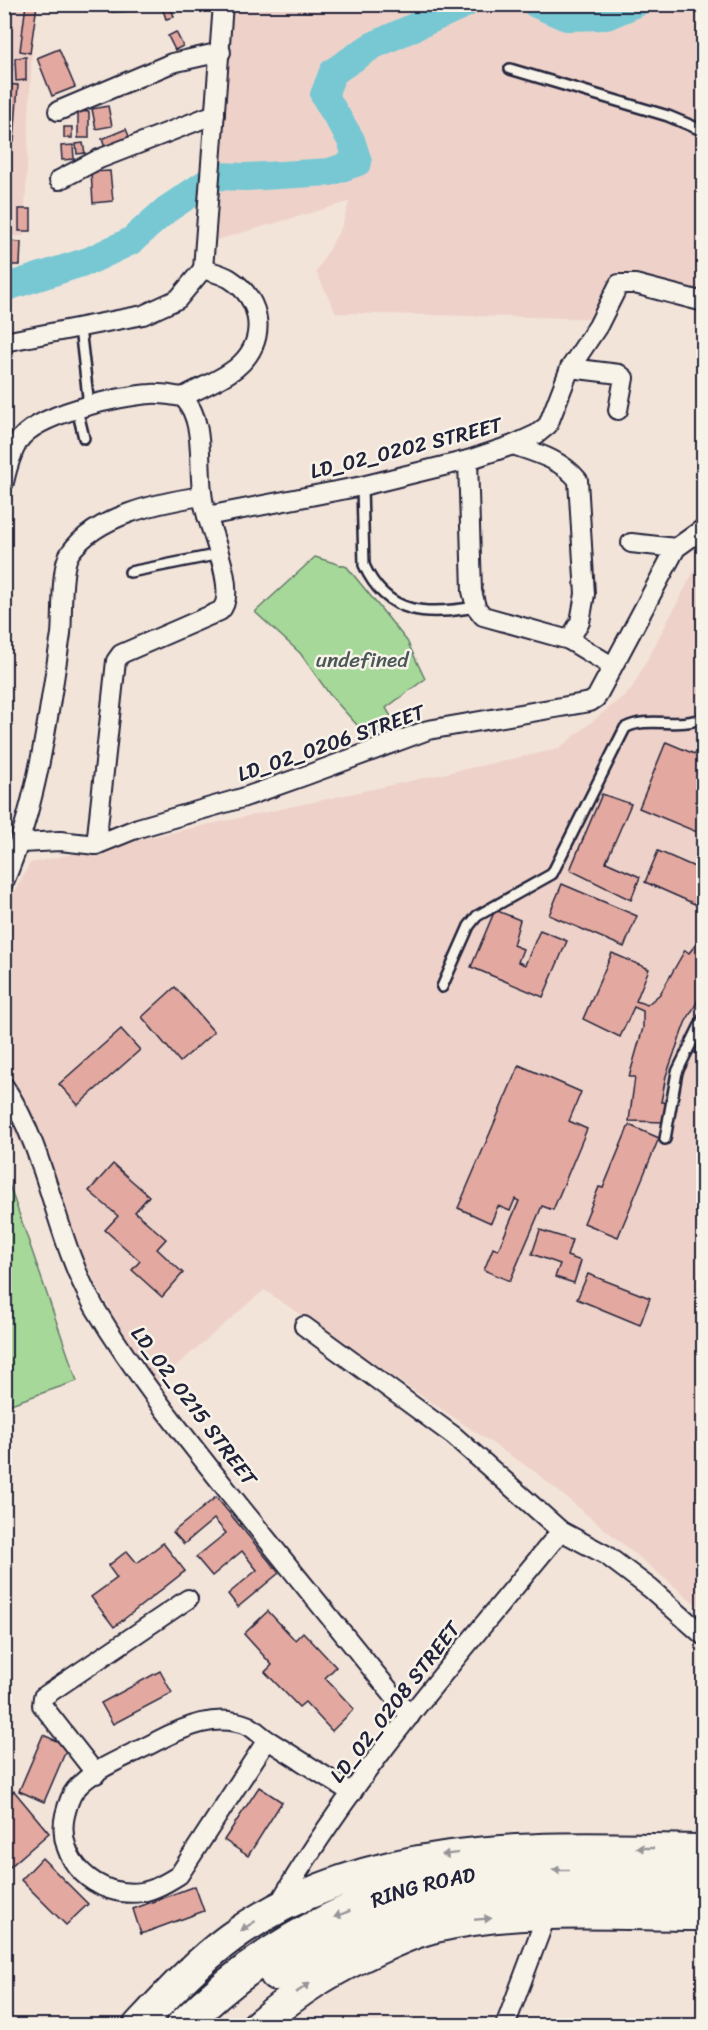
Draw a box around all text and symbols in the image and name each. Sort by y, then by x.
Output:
street label: LD_02_0202 STREET [306,405,507,490]
park label: undefined [316,641,410,679]
street label: LD_02_0206 STREET [232,693,431,793]
street label: LD_02_0215 STREET [121,1317,268,1496]
street label: LD_02_0208 STREET [319,1612,471,1791]
one-way arrow [636,1844,655,1853]
one-way arrow [441,1850,460,1859]
street label: RING ROAD [365,1856,478,1919]
one-way arrow [552,1865,571,1875]
one-way arrow [332,1909,350,1919]
one-way arrow [473,1914,492,1924]
one-way arrow [240,1921,257,1932]
one-way arrow [294,1983,311,1994]

